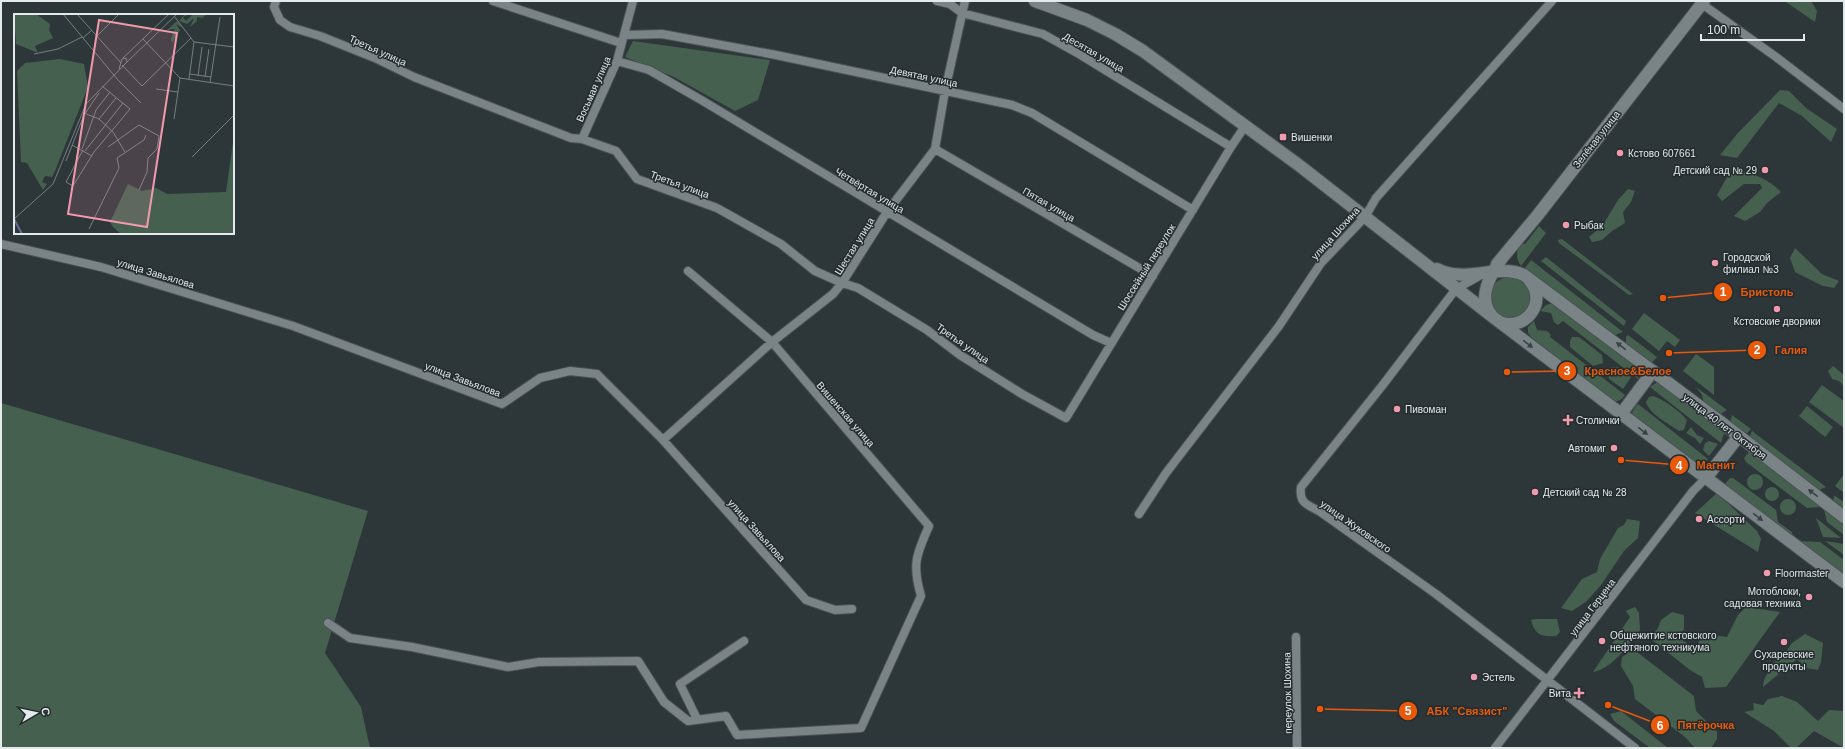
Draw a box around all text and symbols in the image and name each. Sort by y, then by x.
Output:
inset map [14,14,234,234]
scale bar [1701,16,1804,42]
text: 100 m [1707,23,1740,37]
street label: Десятая улица [1061,31,1127,75]
street label: Третья улица [347,33,409,68]
street label: Восьмая улица [574,54,613,124]
street label: Девятая улица [889,64,959,89]
street label: Зелёная улица [1571,108,1622,170]
marker: Вишенки [1278,132,1288,142]
place label: Вишенки [1291,132,1332,143]
marker: Кстово 607661 [1615,148,1625,158]
place label: Кстово 607661 [1628,148,1696,159]
place label: Детский сад № 29 [1673,165,1757,176]
marker: Детский сад № 29 [1760,165,1770,175]
street label: Четвёртая улица [833,166,907,216]
street label: Третья улица [649,169,711,200]
street label: Пятая улица [1021,185,1077,224]
street label: улица Шохина [1309,205,1362,262]
street label: Шестая улица [832,215,877,277]
marker: Рыбак [1561,220,1571,230]
place label: Рыбак [1574,220,1604,231]
street label: Шоссейный переулок [1115,222,1178,312]
place label: Городской филиал №3 [1723,252,1779,275]
street label: улица Завьялова [116,257,196,291]
marker: Городской филиал №3 [1710,258,1720,268]
callout: Бристоль [1713,281,1802,304]
text: 1 [1720,285,1727,299]
text: Бристоль [1741,286,1794,298]
marker: Кстовские дворики [1772,304,1782,314]
place label: Кстовские дворики [1733,316,1821,327]
street label: Третья улица [934,321,992,366]
callout: Галия [1747,338,1815,361]
one-way arrow [1522,339,1533,348]
one-way arrow [1615,342,1626,351]
text: 2 [1754,343,1761,357]
text: Галия [1775,344,1807,356]
callout: Красное&Белое [1557,359,1680,382]
street label: улица Завьялова [423,360,503,399]
text: 3 [1564,364,1571,378]
text: Красное&Белое [1585,365,1671,377]
street label: Вишенская улица [815,380,877,449]
street label: улица 40 лет Октября [1681,391,1769,461]
marker: Пивоман [1392,404,1402,414]
place label: Пивоман [1405,404,1447,415]
marker: Столички [1563,415,1573,425]
place label: Столички [1576,415,1620,426]
one-way arrow [1637,426,1648,435]
place label: Автомиг [1568,443,1606,454]
marker: Автомиг [1609,443,1619,453]
callout: Магнит [1669,454,1743,477]
text: 4 [1676,459,1683,473]
text: Магнит [1697,459,1736,471]
marker: Детский сад № 28 [1530,487,1540,497]
place label: Детский сад № 28 [1543,487,1627,498]
one-way arrow [1808,489,1819,497]
street label: улица Завьялова [726,497,788,564]
street label: улица Жуковского [1318,498,1393,555]
one-way arrow [1752,513,1763,521]
marker: Ассорти [1694,514,1704,524]
place label: Ассорти [1707,514,1745,525]
marker: Floormaster [1762,568,1772,578]
place label: Floormaster [1775,568,1829,579]
street label: улица Герцена [1567,576,1618,638]
place label: Мотоблоки, садовая техника [1724,586,1801,609]
marker: Мотоблоки, садовая техника [1804,592,1814,602]
place label: Общежитие кстовского нефтяного техникума [1610,630,1717,653]
marker: Общежитие кстовского нефтяного техникума [1597,636,1607,646]
marker: Сухаревские продукты [1779,637,1789,647]
place label: Сухаревские продукты [1754,649,1814,672]
street label: переулок Шохина [1281,652,1294,734]
marker: Эстель [1469,672,1479,682]
place label: Эстель [1482,672,1515,683]
place label: Вита [1549,688,1571,699]
marker: Вита [1574,688,1584,698]
north arrow [16,693,56,733]
callout: АБК "Связист" [1398,699,1515,722]
text: 5 [1405,704,1412,718]
text: АБК "Связист" [1427,705,1507,717]
text: С [39,707,52,716]
callout: Пятёрочка [1650,714,1743,737]
text: 6 [1657,719,1664,733]
text: Пятёрочка [1677,719,1735,731]

